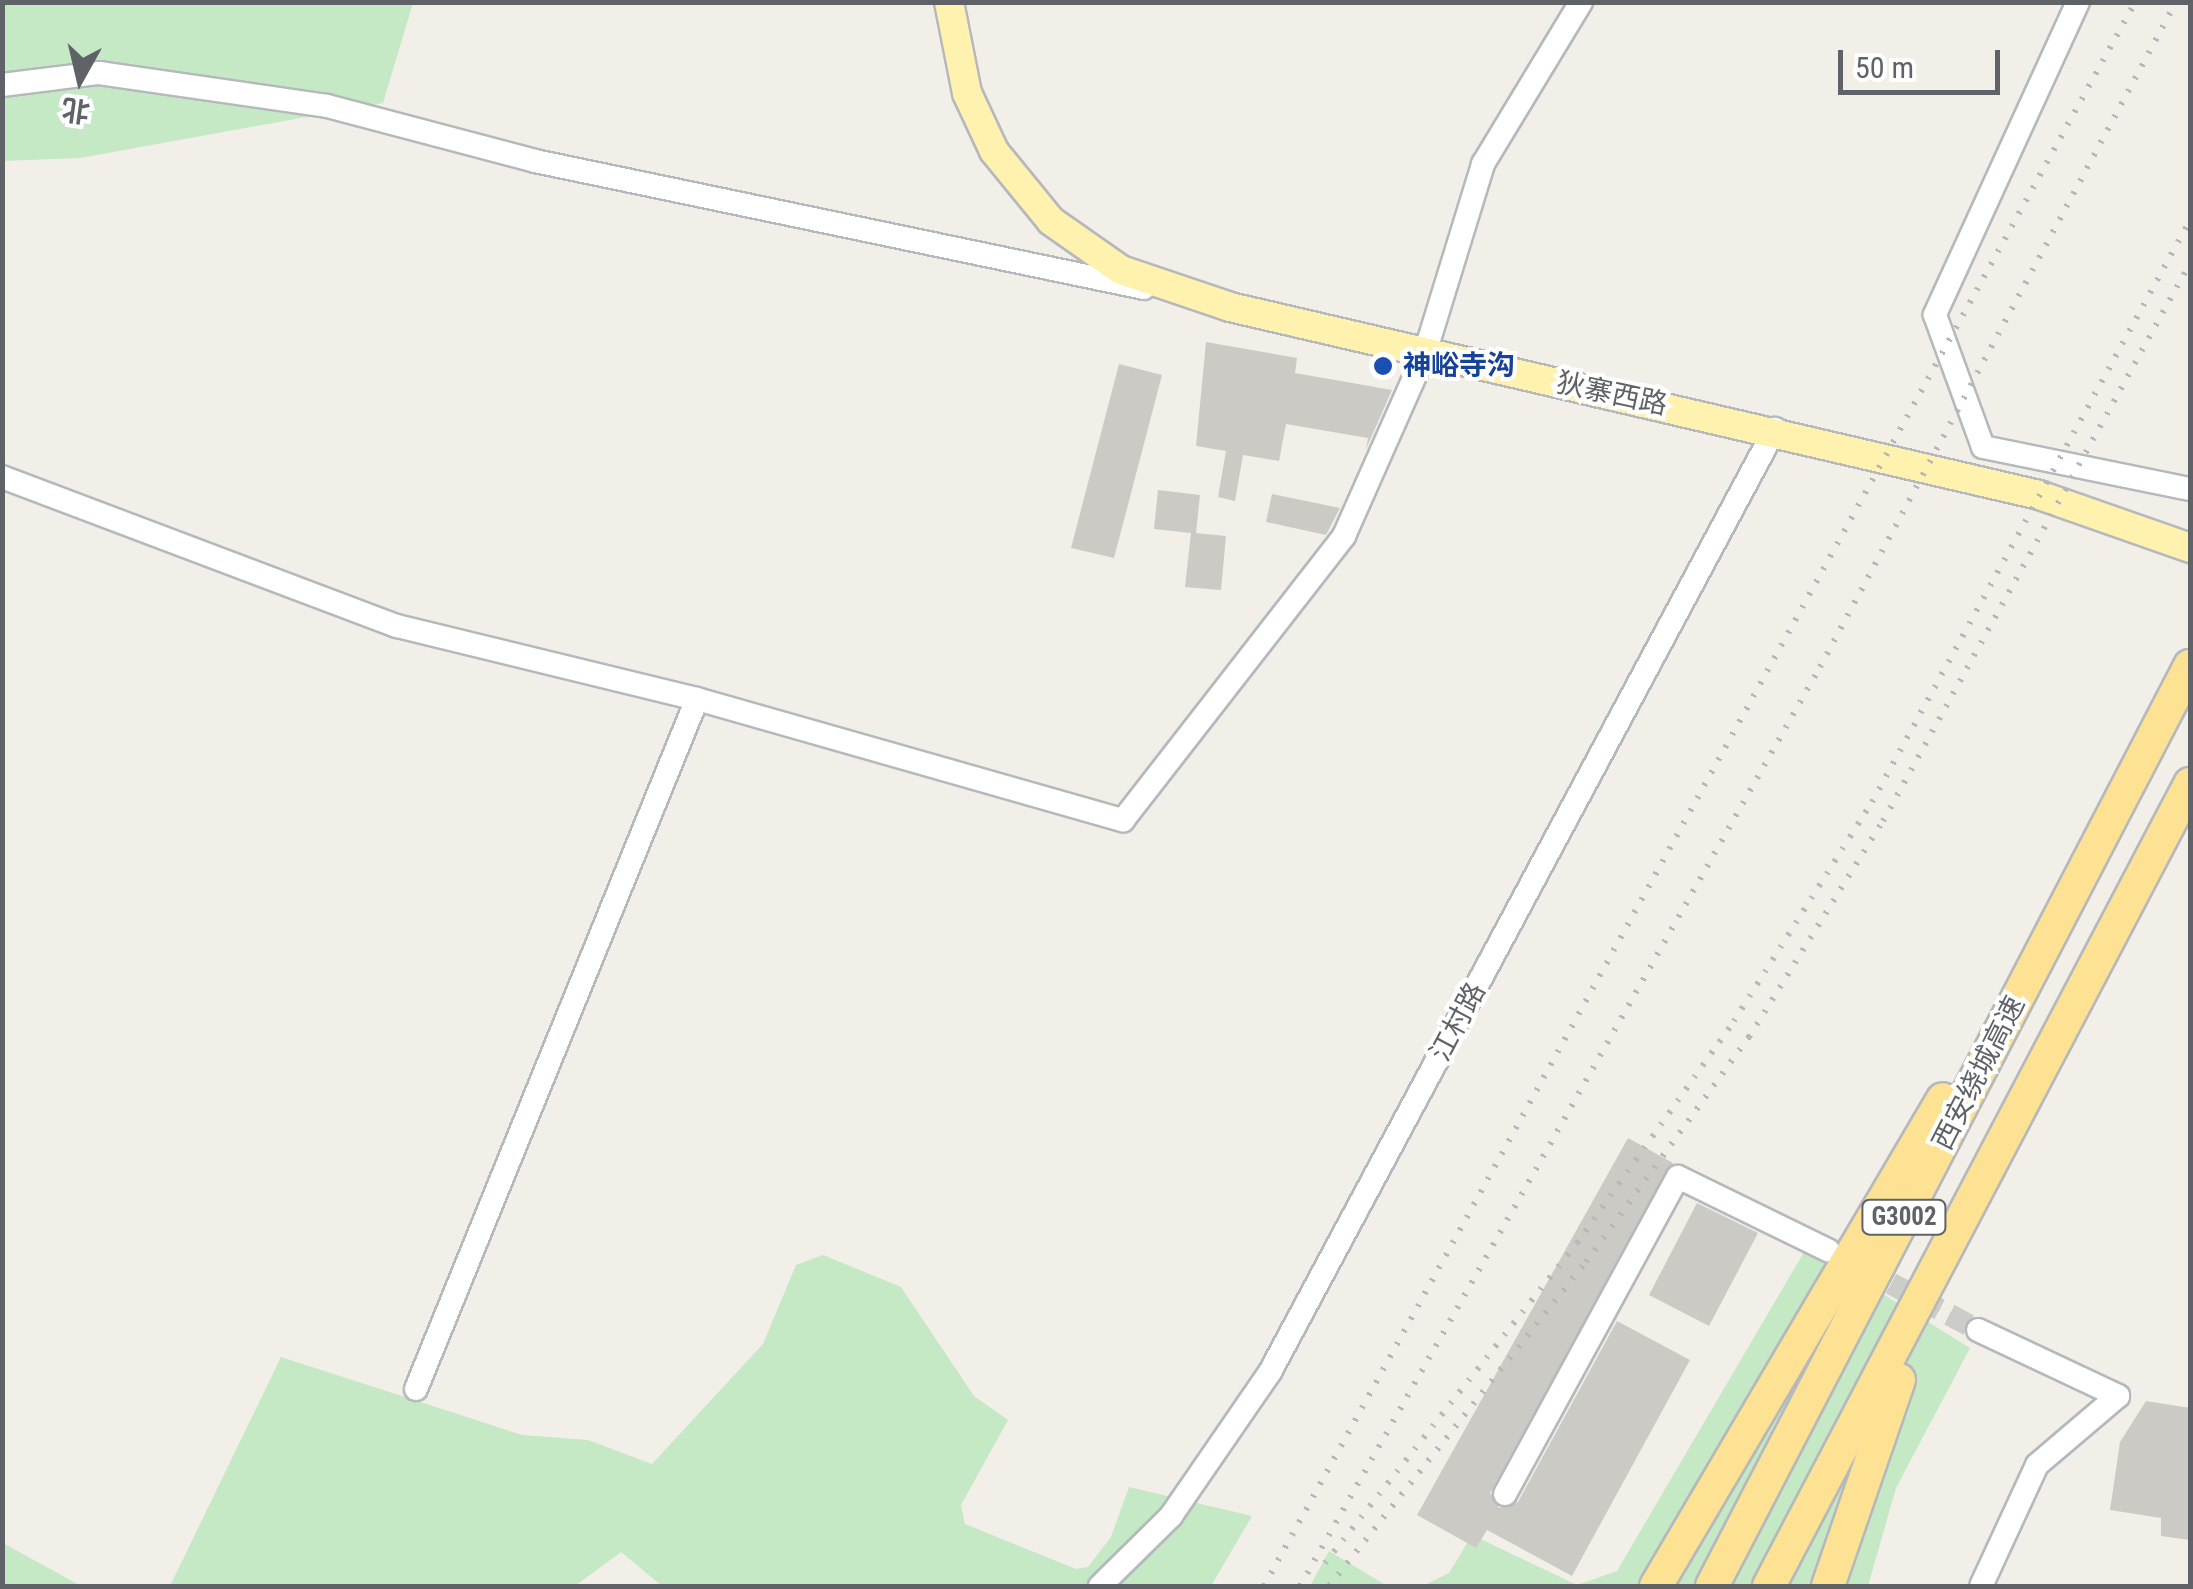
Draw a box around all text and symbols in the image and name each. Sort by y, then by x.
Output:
north arrow [30,30,130,130]
scale bar [1843,30,2006,92]
text: 50 m [1855,50,1914,85]
text: 北 [60,92,92,128]
place label: 神峪寺沟 [1403,349,1515,383]
marker: 神峪寺沟 [1372,355,1394,377]
street label: 狄寨西路 [1554,366,1670,422]
street label: 江村路 [1423,977,1493,1067]
street label: 西安绕城高速 [1926,991,2032,1155]
road number: G3002 [1859,1197,1949,1237]

